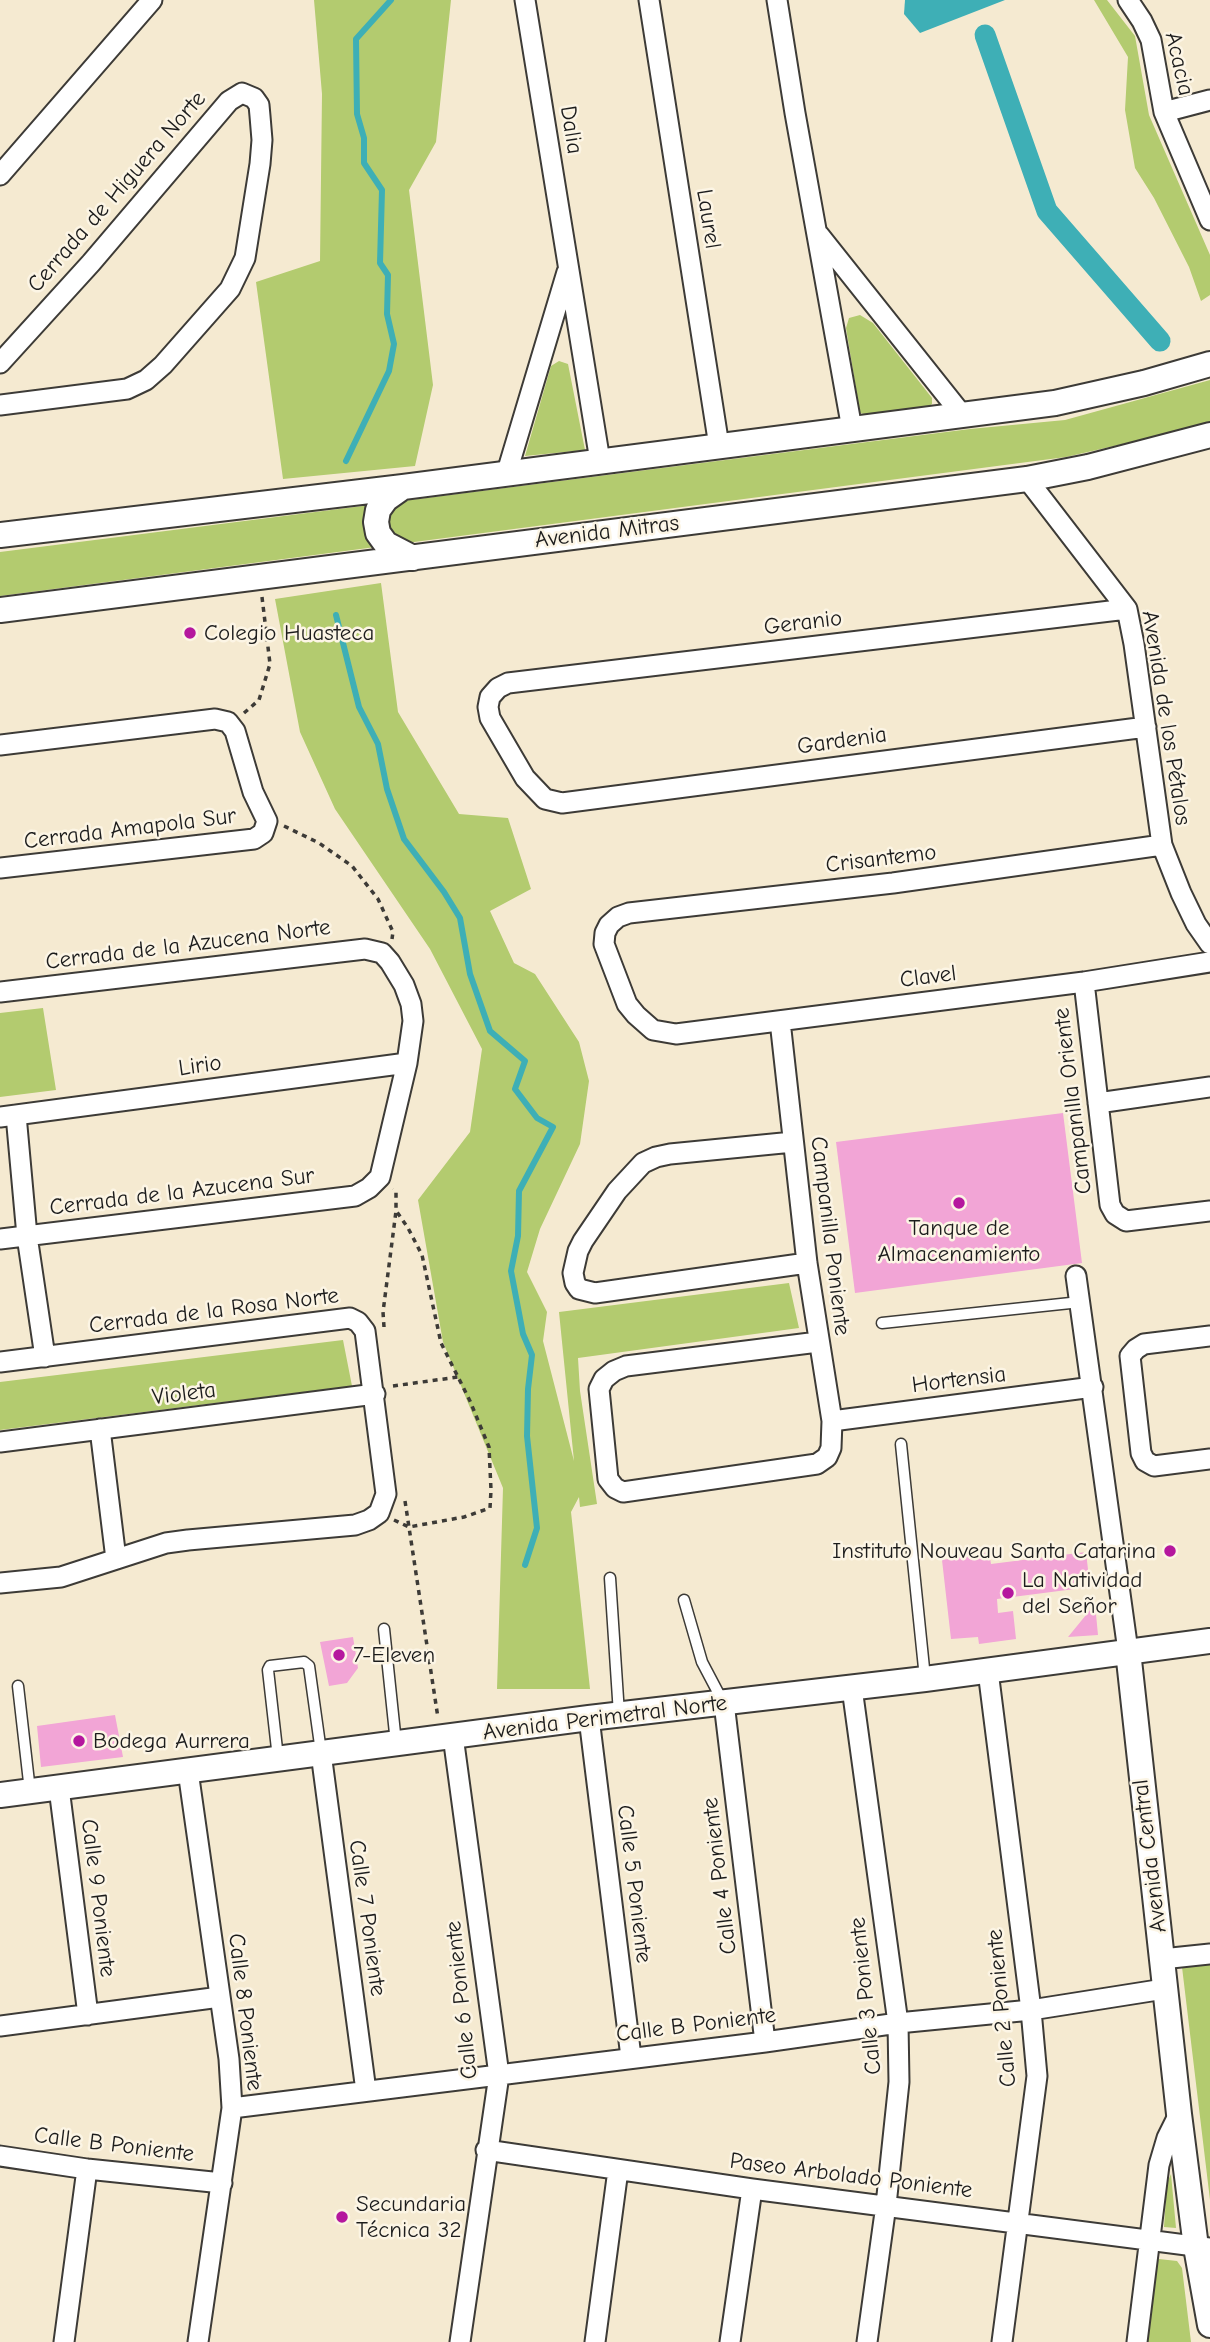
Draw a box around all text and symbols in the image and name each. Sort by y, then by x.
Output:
street label: Acacia [1158,29,1200,99]
street label: Cerrada de Higuera Norte [22,86,212,298]
street label: Dalia [554,104,588,156]
street label: Laurel [690,187,726,251]
street label: Avenida Mitras [533,509,681,555]
street label: Geranio [762,605,844,641]
street label: Avenida de los Pétalos [1135,609,1197,827]
place label: Colegio Huasteca [204,619,374,647]
marker: Colegio Huasteca [182,625,198,641]
street label: Gardenia [795,721,889,761]
street label: Cerrada Amapola Sur [22,802,238,856]
street label: Crisantemo [824,839,938,879]
street label: Cerrada de la Azucena Norte [44,914,332,976]
street label: Clavel [898,960,958,994]
street label: Campanilla Oriente [1048,1006,1098,1196]
street label: Lirio [177,1049,223,1083]
street label: Campanilla Poniente [804,1135,856,1337]
street label: Cerrada de la Azucena Sur [48,1162,316,1222]
marker: Tanque de Almacenamiento [951,1195,967,1211]
place label: Tanque de Almacenamiento [877,1214,1041,1268]
street label: Cerrada de la Rosa Norte [88,1282,340,1340]
street label: Hortensia [910,1361,1008,1399]
street label: Violeta [151,1376,217,1412]
place label: Instituto Nouveau Santa Catarina [832,1537,1156,1565]
marker: Instituto Nouveau Santa Catarina [1162,1543,1178,1559]
place label: La Natividad del Señor [1022,1566,1143,1620]
marker: La Natividad del Señor [1000,1585,1016,1601]
place label: 7-Eleven [353,1641,435,1669]
marker: 7-Eleven [331,1647,347,1663]
street label: Avenida Perimetral Norte [481,1689,729,1747]
place label: Bodega Aurrera [93,1727,250,1755]
marker: Bodega Aurrera [71,1733,87,1749]
street label: Avenida Central [1127,1778,1173,1934]
street label: Calle 4 Poniente [697,1796,743,1956]
street label: Calle 5 Poniente [611,1803,657,1965]
street label: Calle 9 Poniente [75,1817,121,1979]
street label: Calle 7 Poniente [342,1838,392,1998]
street label: Calle 3 Poniente [844,1916,888,2076]
street label: Calle 6 Poniente [440,1919,484,2081]
street label: Calle 2 Poniente [981,1928,1023,2088]
street label: Calle 8 Poniente [222,1932,268,2092]
street label: Calle B Poniente [614,2001,778,2049]
street label: Calle B Poniente [32,2121,196,2169]
street label: Paseo Arbolado Poniente [728,2147,974,2205]
place label: Secundaria Técnica 32 [356,2190,466,2244]
marker: Secundaria Técnica 32 [334,2209,350,2225]

